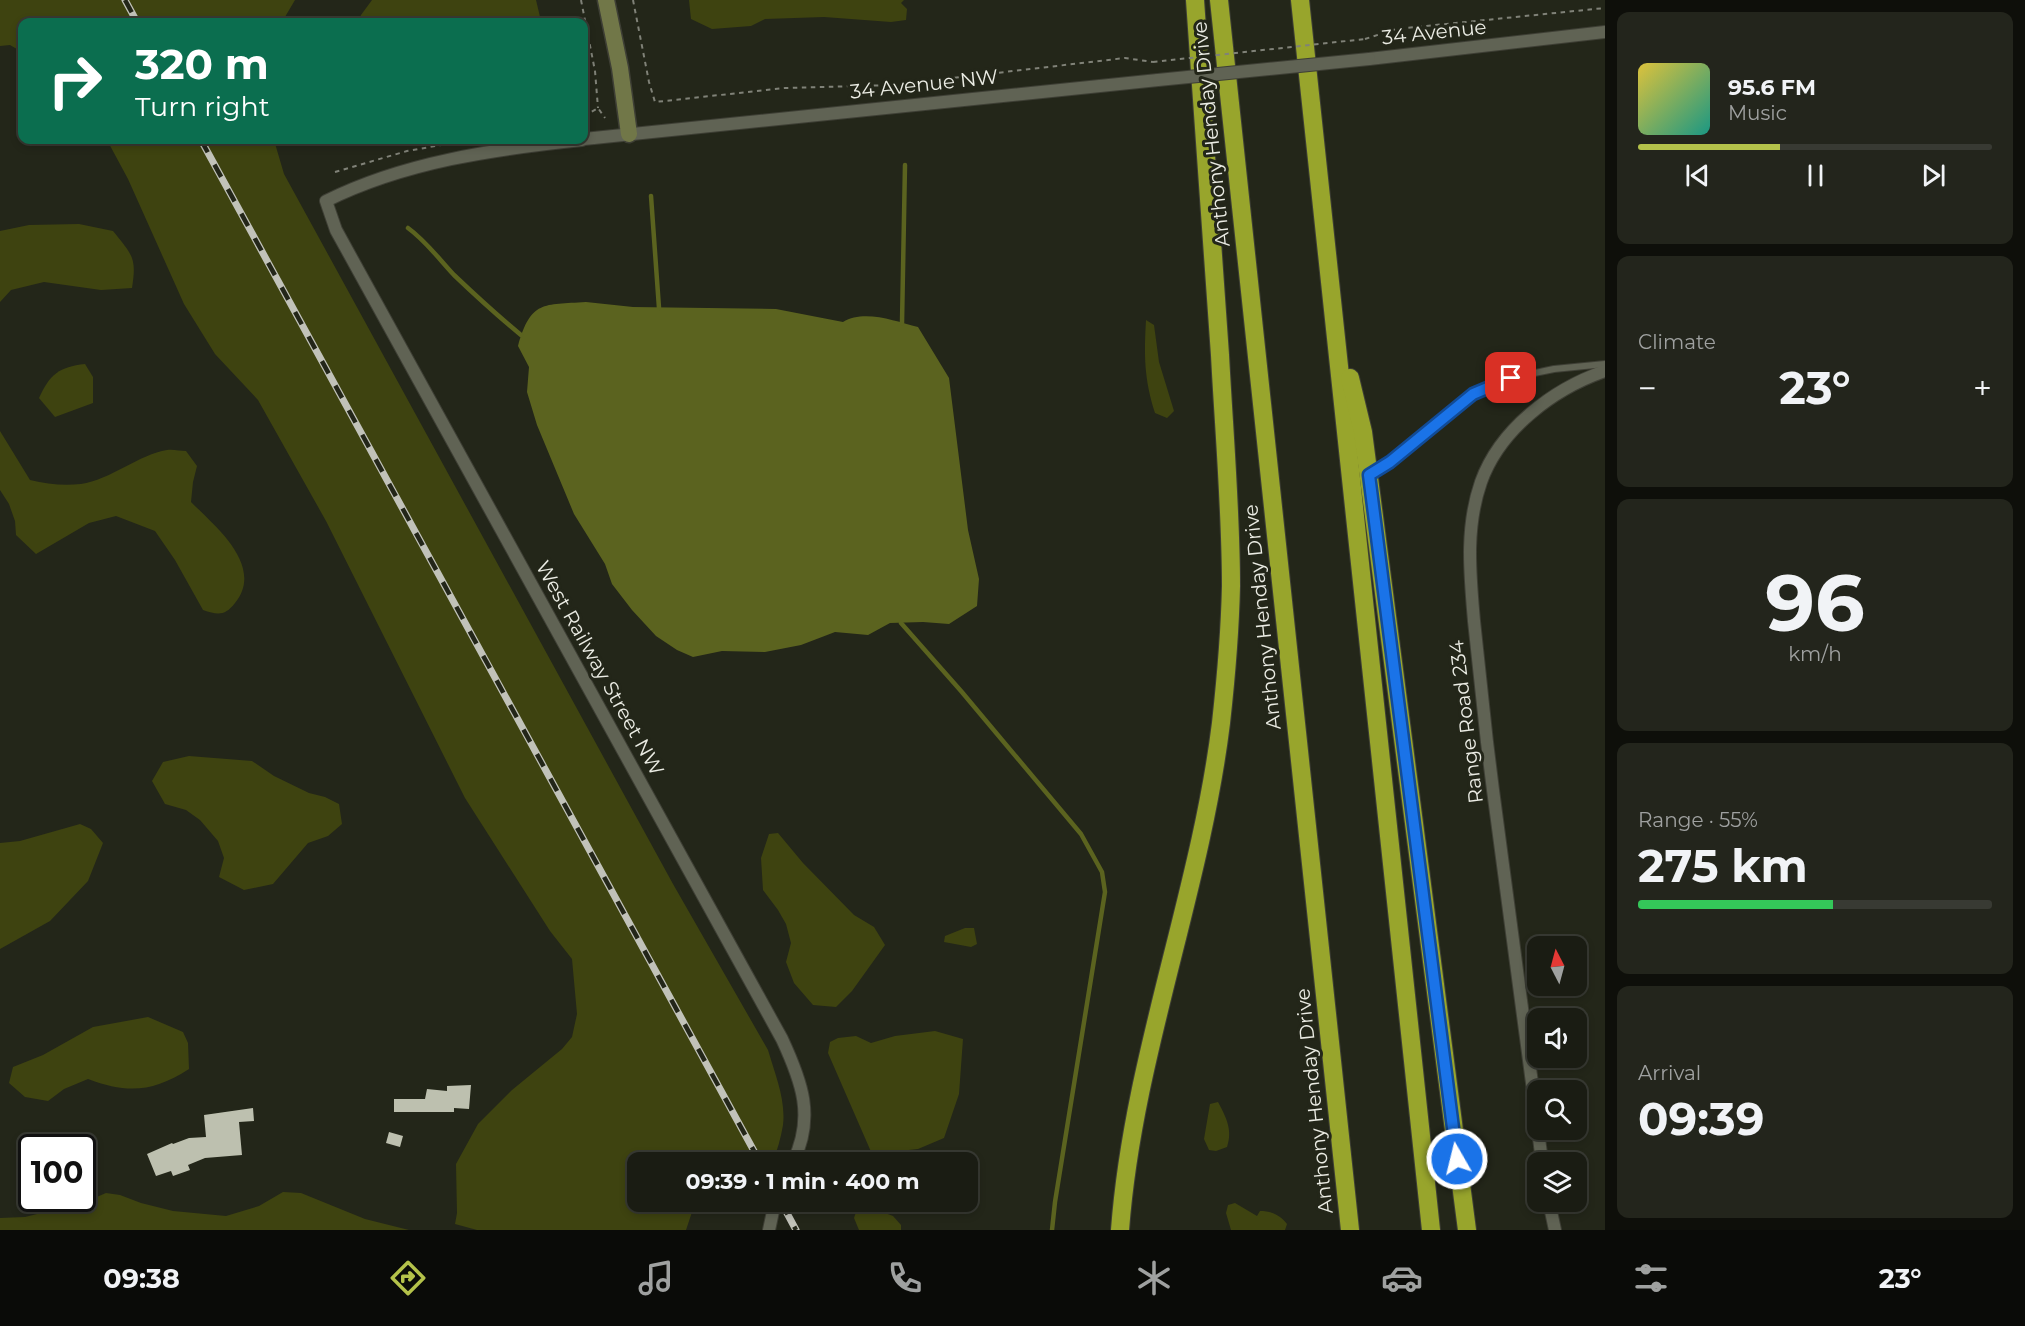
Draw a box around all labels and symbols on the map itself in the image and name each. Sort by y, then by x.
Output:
street label: 34 Avenue [1380,15,1488,49]
street label: Anthony Henday Drive [1187,20,1235,248]
street label: 34 Avenue NW [849,64,999,104]
pin [1485,352,1536,403]
street label: Anthony Henday Drive [1238,503,1286,731]
street label: West Railway Street NW [531,556,669,780]
street label: Range Road 234 [1444,639,1488,805]
north arrow [1527,936,1587,996]
street label: Anthony Henday Drive [1290,987,1338,1215]
position arrow [1425,1127,1489,1191]
speed limit sign: 100 [18,1134,96,1212]

